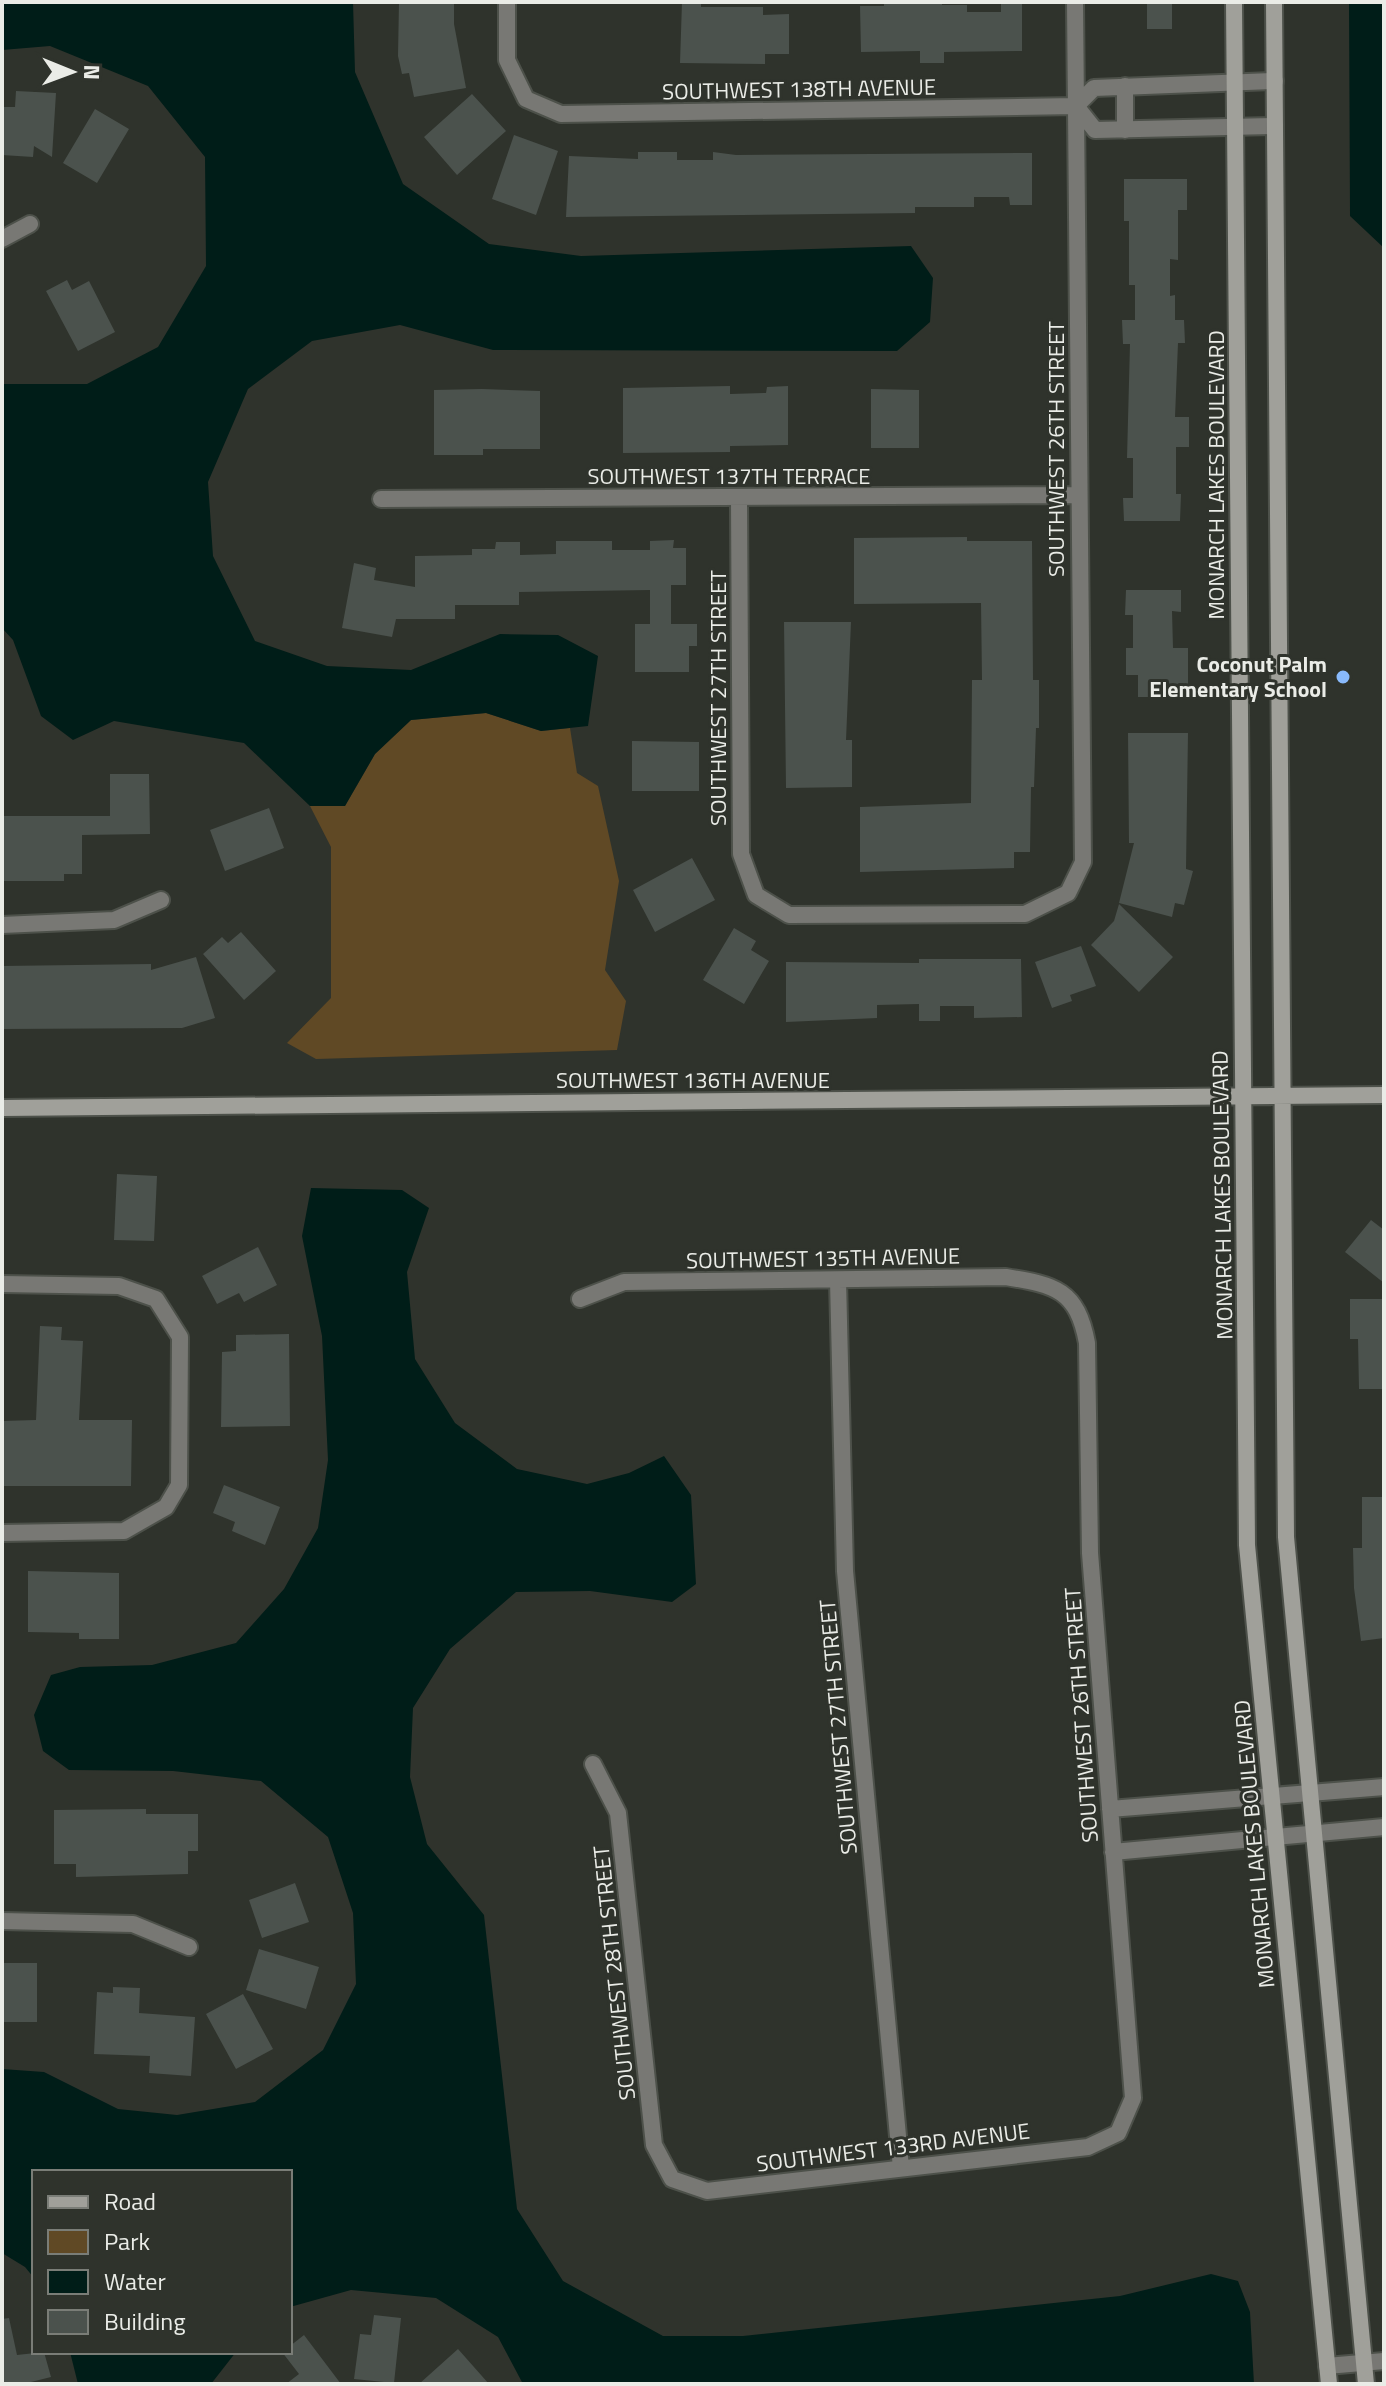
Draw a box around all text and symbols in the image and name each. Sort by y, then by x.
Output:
north arrow [32,32,112,112]
text: N [75,64,109,80]
street label: SOUTHWEST 138TH AVENUE [662,70,936,108]
street label: SOUTHWEST 26TH STREET [1039,321,1073,577]
street label: MONARCH LAKES BOULEVARD [1199,330,1233,620]
street label: SOUTHWEST 137TH TERRACE [588,459,870,493]
street label: SOUTHWEST 27TH STREET [701,570,735,826]
place label: Coconut Palm Elementary School [1149,647,1327,706]
marker: Coconut Palm Elementary School [1334,668,1352,686]
street label: MONARCH LAKES BOULEVARD [1202,1050,1242,1340]
street label: SOUTHWEST 136TH AVENUE [556,1063,830,1097]
street label: SOUTHWEST 135TH AVENUE [686,1239,960,1277]
street label: SOUTHWEST 26TH STREET [1055,1586,1107,1844]
street label: SOUTHWEST 27TH STREET [810,1598,866,1856]
street label: MONARCH LAKES BOULEVARD [1224,1698,1284,1990]
street label: SOUTHWEST 28TH STREET [584,1844,644,2102]
street label: SOUTHWEST 133RD AVENUE [754,2113,1032,2181]
legend [32,2170,292,2354]
text: Road [104,2183,156,2219]
text: Park [104,2223,150,2259]
text: Water [104,2263,166,2299]
text: Building [104,2303,186,2339]

